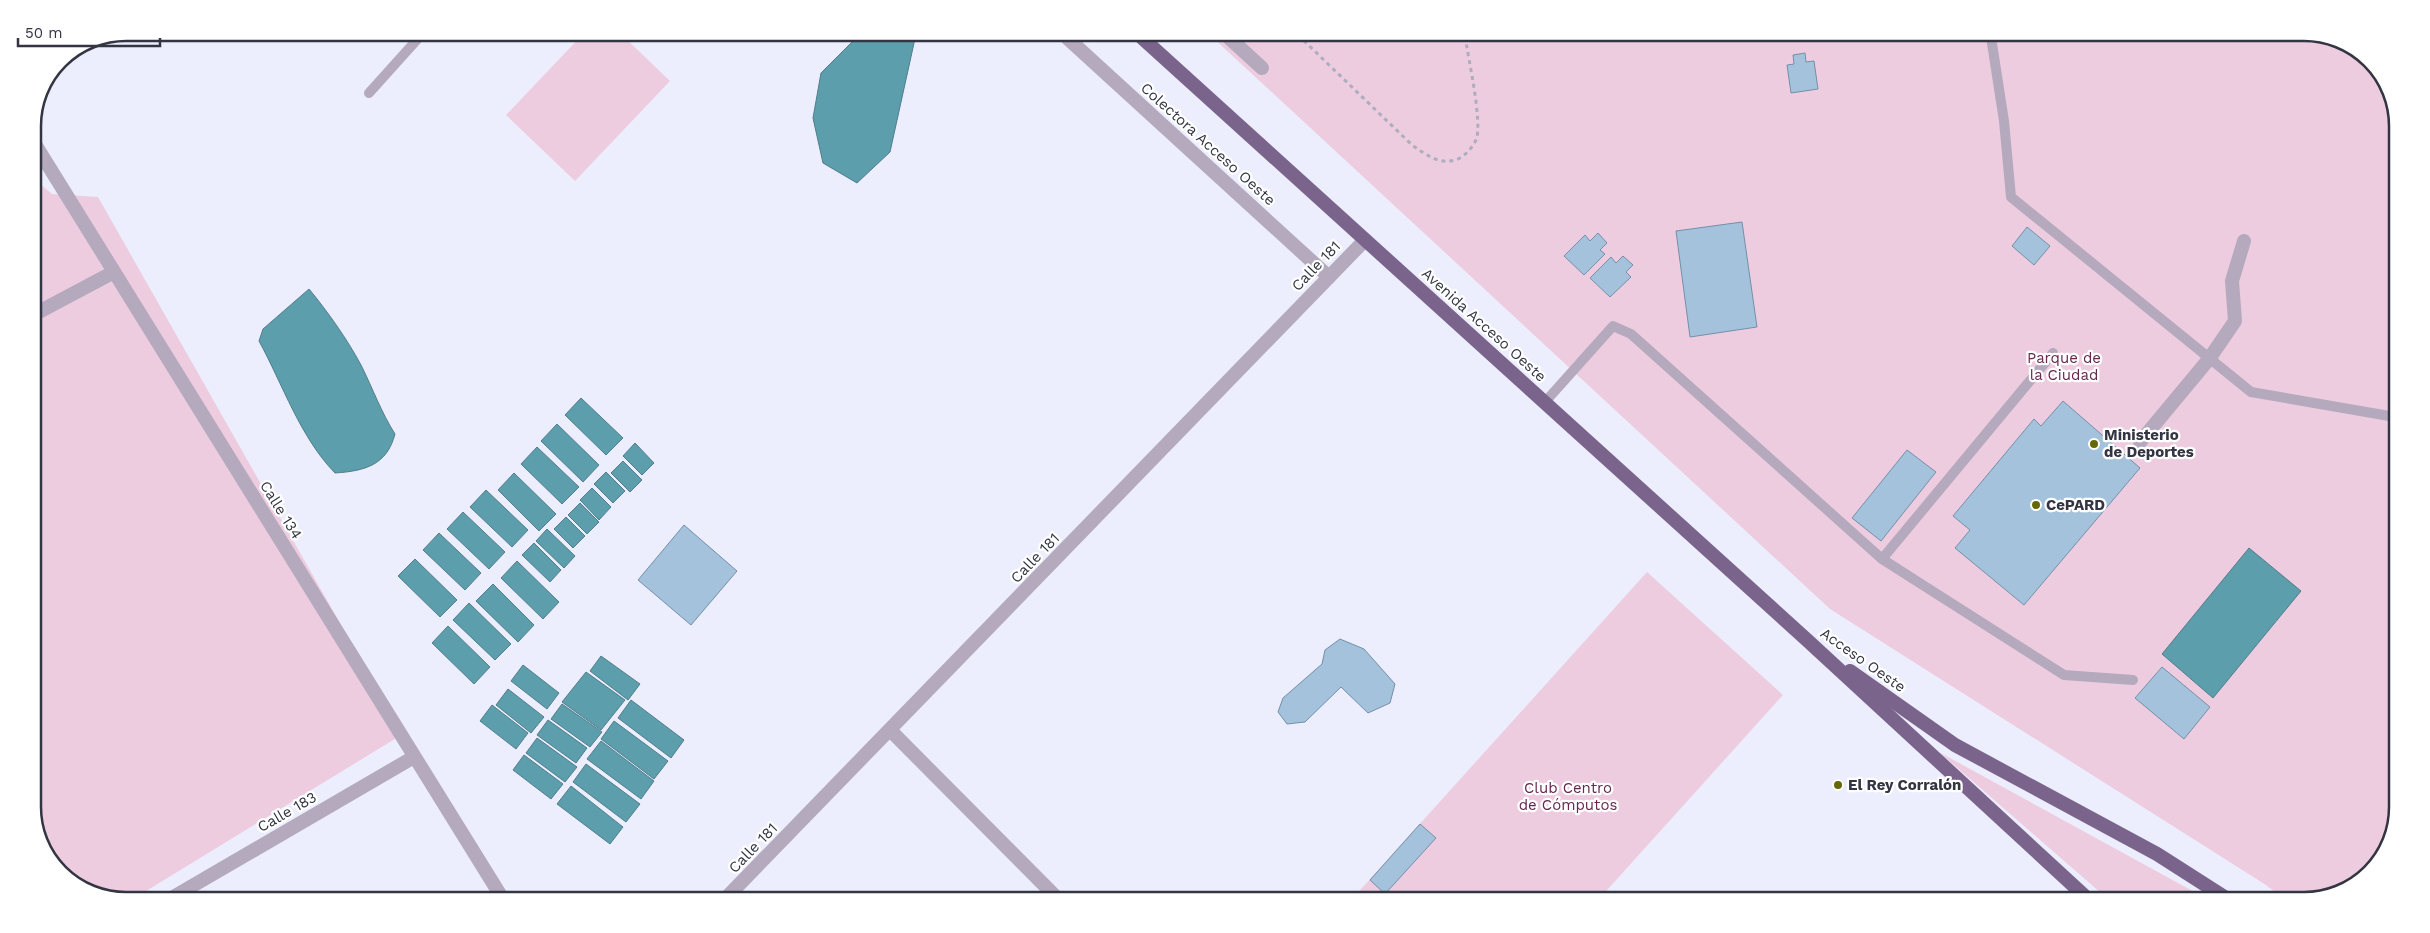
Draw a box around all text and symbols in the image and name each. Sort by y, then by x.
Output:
scale bar [18,15,160,47]
text: 50 m [25,24,62,42]
street label: Colectora Acceso Oeste [1137,79,1279,209]
street label: Calle 181 [1288,237,1344,295]
street label: Avenida Acceso Oeste [1418,264,1550,386]
park label: Parque de la Ciudad [2027,349,2101,384]
place label: Ministerio de Deportes [2104,426,2194,461]
marker: Ministerio de Deportes [2088,438,2100,450]
street label: Calle 134 [256,478,306,542]
place label: CePARD [2046,496,2105,514]
marker: CePARD [2030,499,2042,511]
street label: Calle 181 [1007,529,1063,587]
street label: Acceso Oeste [1817,624,1909,696]
place label: El Rey Corralón [1848,776,1961,794]
park label: Club Centro de Cómputos [1519,779,1617,814]
marker: El Rey Corralón [1832,779,1844,791]
street label: Calle 183 [254,788,320,836]
street label: Calle 181 [725,819,781,877]

